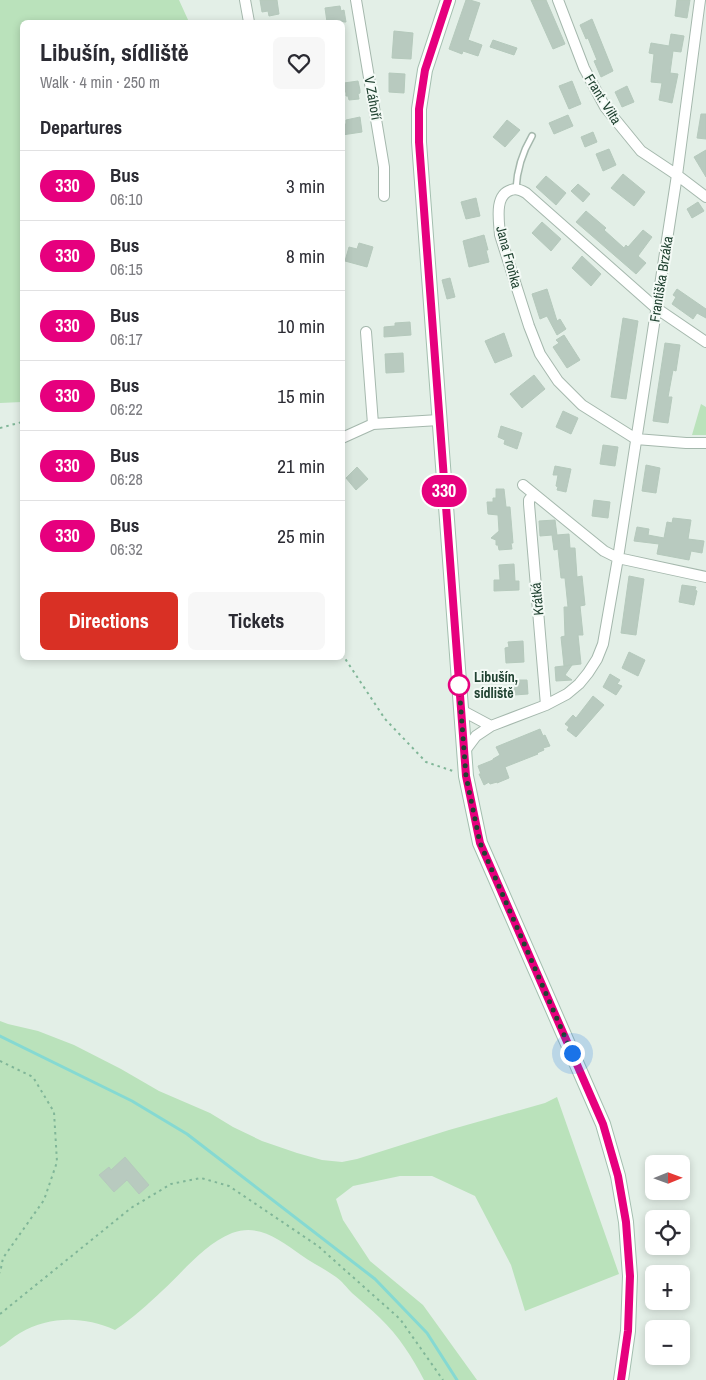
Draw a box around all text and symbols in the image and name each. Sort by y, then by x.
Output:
text: Libušín, sídliště [40,36,189,68]
button: heart [273,37,325,89]
street label: Frant. Vilta [581,70,626,128]
text: Walk · 4 min · 250 m [40,71,160,93]
street label: V Záhoří [360,75,386,122]
text: Departures [40,114,122,140]
text: Bus [110,162,139,188]
text: 330 [55,173,80,198]
text: 3 min [286,173,325,199]
text: 06:10 [110,188,143,210]
street label: Jana Froňka [492,224,526,291]
text: Bus [110,232,139,258]
street label: Františka Brzáka [645,234,677,323]
text: 330 [55,243,80,268]
text: 8 min [286,243,325,269]
text: 06:15 [110,258,143,280]
text: Bus [110,302,139,328]
text: 330 [55,313,80,338]
text: 10 min [277,313,325,339]
text: 06:17 [110,328,143,350]
text: Bus [110,372,139,398]
text: 330 [55,383,80,408]
text: 15 min [277,383,325,409]
text: 06:22 [110,398,143,420]
text: Bus [110,442,139,468]
text: 330 [55,453,80,478]
text: 21 min [277,453,325,479]
text: 06:28 [110,468,143,490]
line badge: 330 [415,475,473,507]
text: 330 [432,478,456,503]
text: Bus [110,512,139,538]
text: 330 [55,523,80,548]
text: 25 min [277,523,325,549]
text: 06:32 [110,538,143,560]
street label: Krátká [527,581,547,616]
button: Directions [40,592,178,650]
button: Tickets [188,592,325,650]
place label: Libušín, sídliště [474,668,518,702]
marker: Libušín, sídliště [448,674,470,696]
your location [560,1041,585,1066]
north arrow [645,1155,690,1200]
map controls [645,1155,690,1365]
button: locate [645,1210,690,1255]
button: + [645,1265,690,1310]
button: − [645,1320,690,1365]

